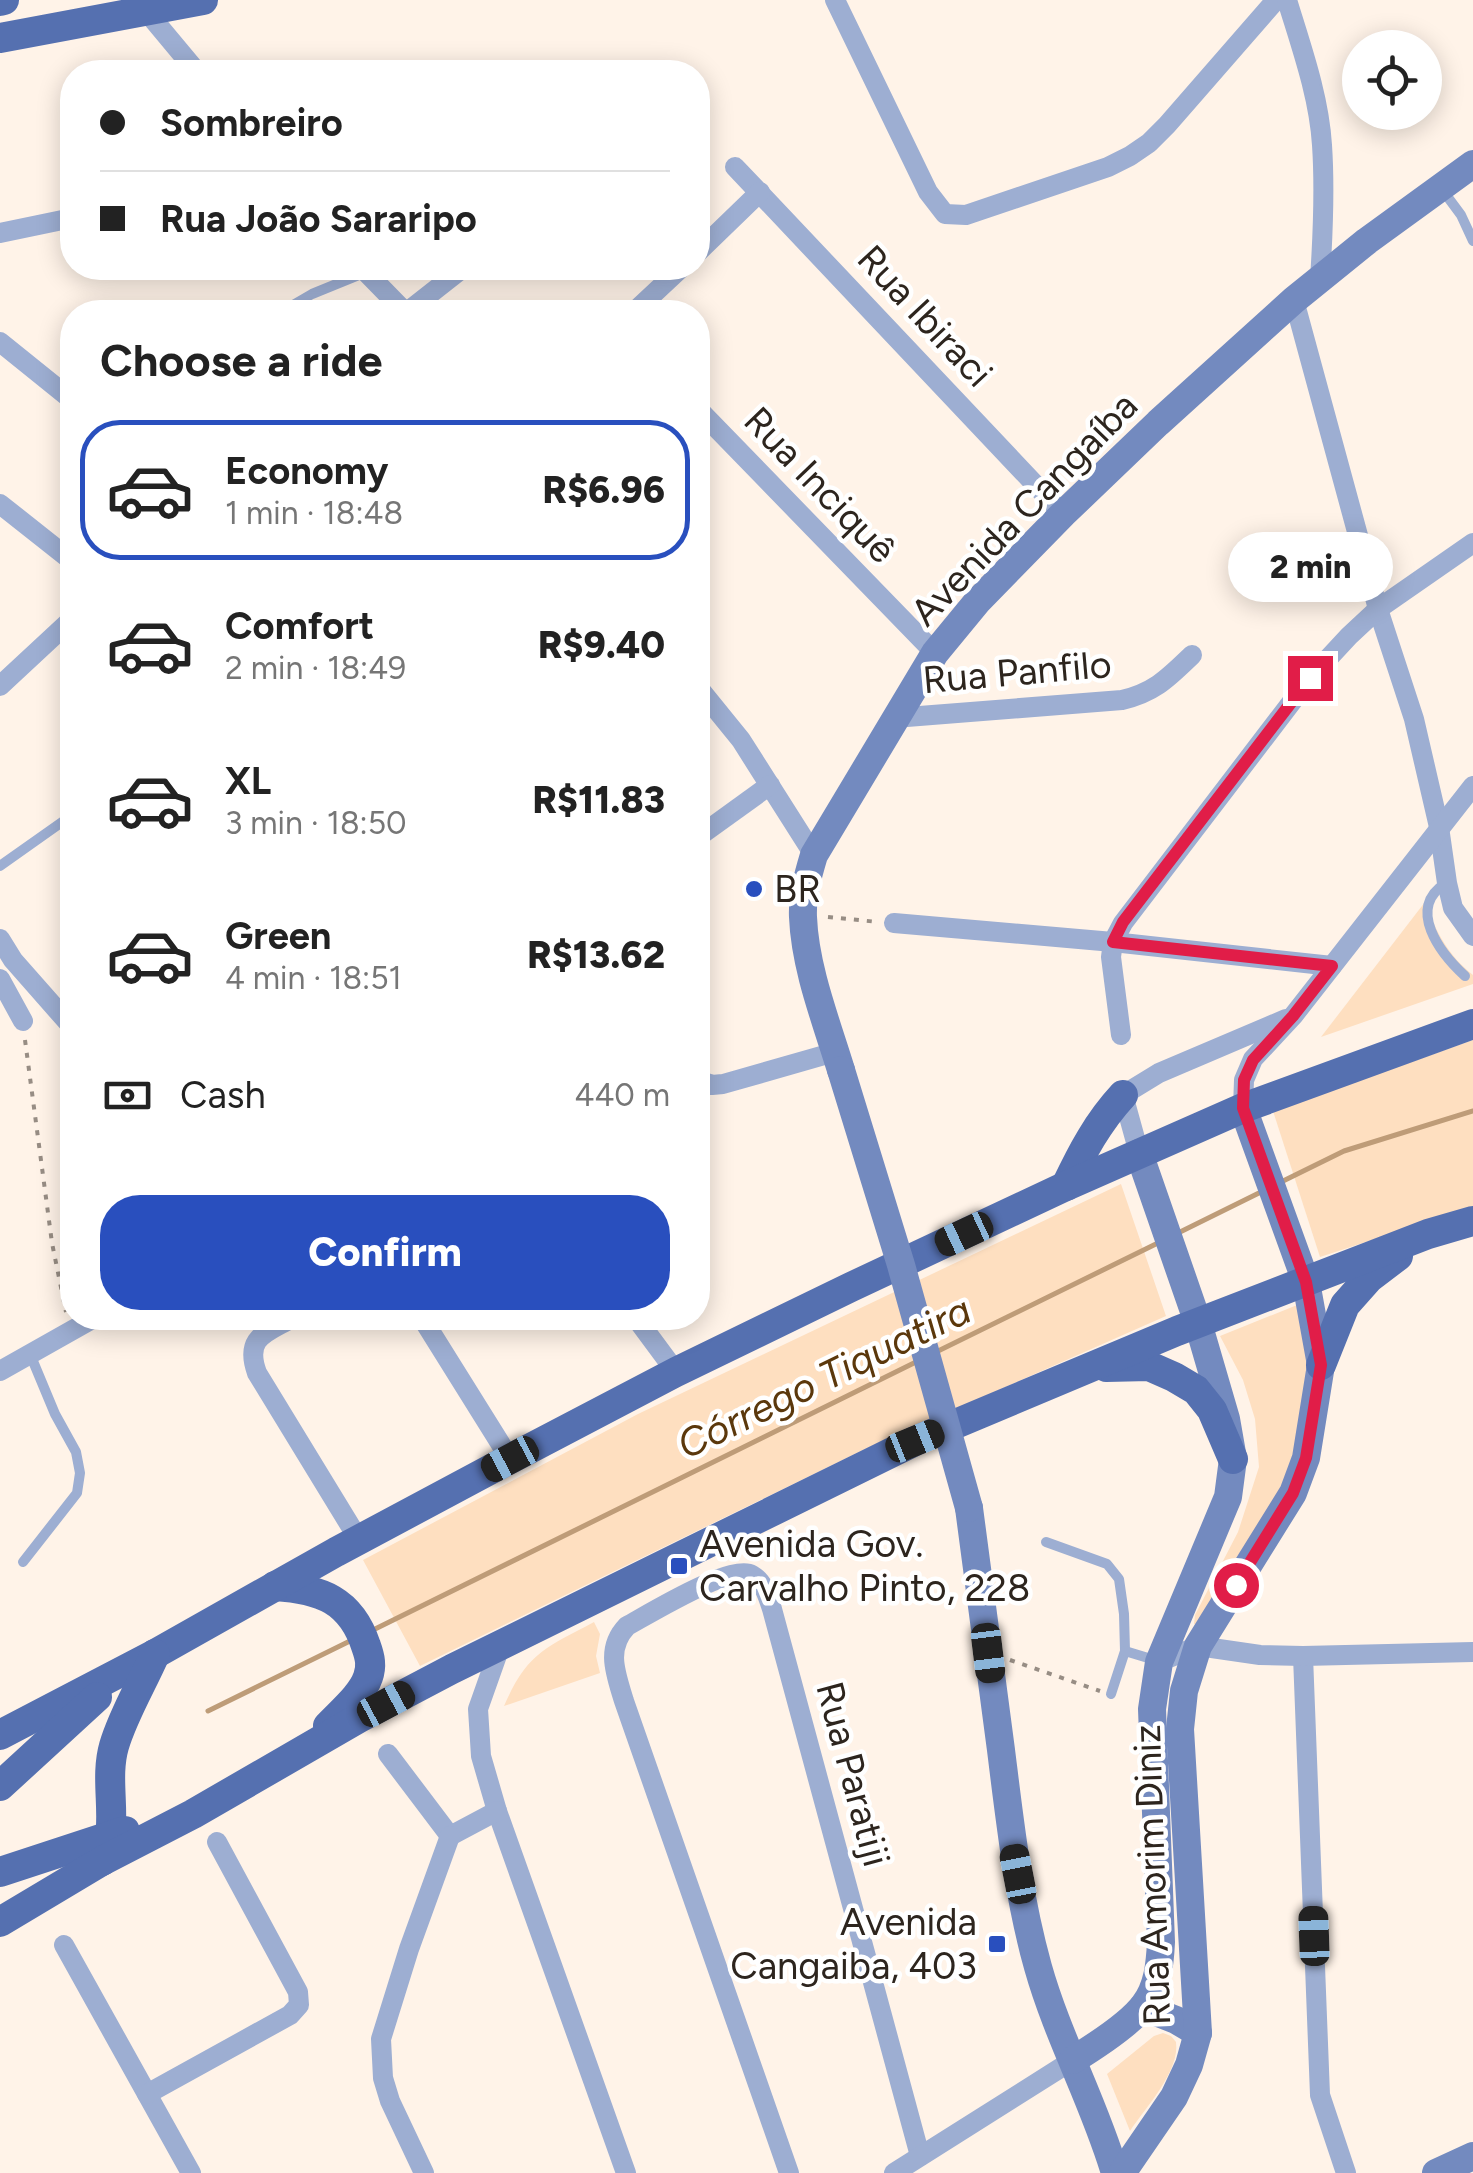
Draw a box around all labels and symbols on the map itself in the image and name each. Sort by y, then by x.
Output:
street label: Rua Ibiraci [848,236,1002,396]
street label: Avenida Cangaíba [901,383,1147,635]
street label: Rua Inciquê [734,398,906,572]
callout: 2 min [1228,533,1392,603]
street label: Rua Panfilo [921,641,1113,703]
route end [1288,656,1333,701]
place label: BR [774,866,821,912]
marker: BR [743,878,765,900]
car [930,1208,998,1260]
water label: Córrego Tiquatira [669,1285,979,1469]
car [882,1416,948,1466]
car [476,1432,544,1486]
place label: Avenida Gov. Carvalho Pinto, 228 [699,1521,1030,1611]
marker: Avenida Gov. Carvalho Pinto, 228 [668,1555,690,1577]
route start [1214,1563,1259,1608]
car [969,1621,1007,1685]
car [352,1677,420,1731]
street label: Rua Paratiji [806,1677,900,1871]
street label: Rua Amorim Diniz [1124,1724,1180,2026]
car [998,1842,1038,1906]
place label: Avenida Cangaiba, 403 [730,1899,977,1989]
car [1298,1905,1330,1967]
marker: Avenida Cangaiba, 403 [986,1933,1008,1955]

